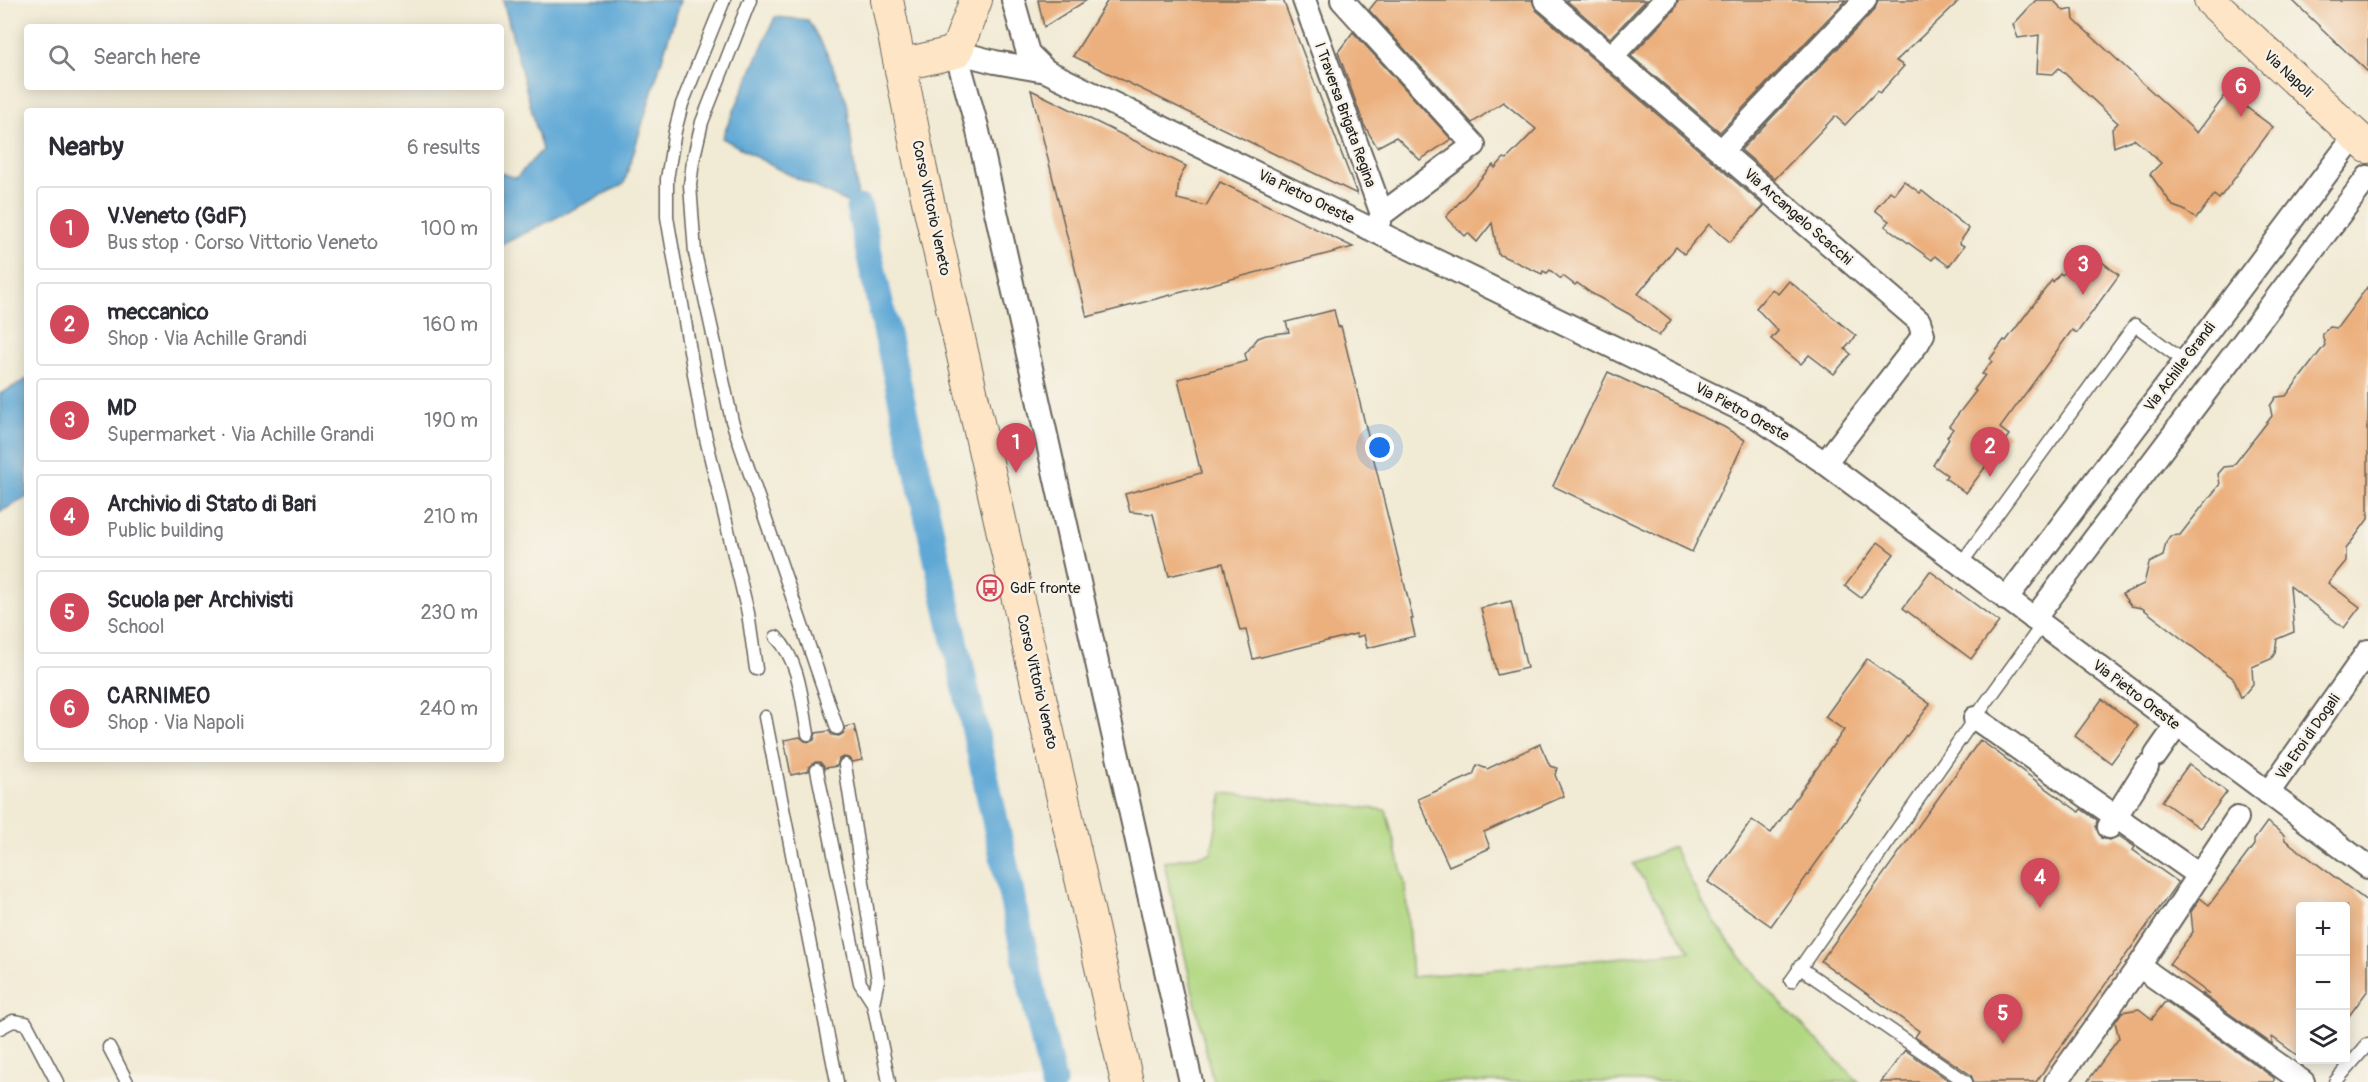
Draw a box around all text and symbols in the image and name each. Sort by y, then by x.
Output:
search box [24,24,504,90]
street label: I Traversa Brigata Regina [1310,40,1380,190]
icon: search [45,41,78,74]
text: Search here [93,43,200,71]
street label: Via Napoli [2259,46,2317,102]
pin: 6 [2222,68,2260,117]
text: Nearby [48,131,124,163]
text: 6 results [407,135,480,160]
street label: Corso Vittorio Veneto [907,139,955,277]
street label: Via Pietro Oreste [1255,165,1358,229]
street label: Via Arcangelo Scacchi [1740,165,1857,270]
text: V.Veneto (GdF) [107,202,248,230]
text: 1 [66,216,73,241]
text: 100 m [421,216,478,241]
text: Bus stop · Corso Vittorio Veneto [107,230,378,255]
pin: 3 [2064,246,2102,295]
text: meccanico [107,298,209,326]
text: 2 [64,312,75,337]
text: 160 m [423,312,478,337]
street label: Via Achille Grandi [2140,318,2220,416]
text: Shop · Via Achille Grandi [107,326,307,351]
street label: Via Pietro Oreste [1692,378,1793,446]
text: MD [107,394,137,422]
text: 3 [64,408,75,433]
text: 190 m [424,408,478,433]
text: Supermarket · Via Achille Grandi [107,422,374,447]
pin: 1 [996,424,1036,473]
pin: 2 [1970,428,2010,477]
your location [1365,433,1394,462]
text: Archivio di Stato di Bari [107,490,316,518]
text: 4 [64,504,75,529]
text: 210 m [423,504,478,529]
text: Public building [107,518,223,543]
bus stop icon: GdF fronte [975,573,1005,603]
place label: GdF fronte [1010,579,1081,598]
text: Scuola per Archivisti [107,586,293,614]
text: 5 [64,600,75,625]
text: 230 m [421,600,478,625]
street label: Corso Vittorio Veneto [1012,613,1062,751]
text: School [107,614,164,639]
street label: Via Pietro Oreste [2088,656,2184,734]
text: CARNIMEO [107,682,210,710]
street label: Via Eroi di Dogali [2271,690,2345,783]
text: 6 [64,696,75,721]
text: 240 m [419,696,478,721]
text: Shop · Via Napoli [107,710,244,735]
pin: 4 [2020,858,2060,908]
map controls [2296,902,2350,1064]
button: + [2296,902,2350,956]
button: − [2296,956,2350,1010]
pin: 5 [1984,994,2022,1044]
button: layers [2296,1010,2350,1064]

